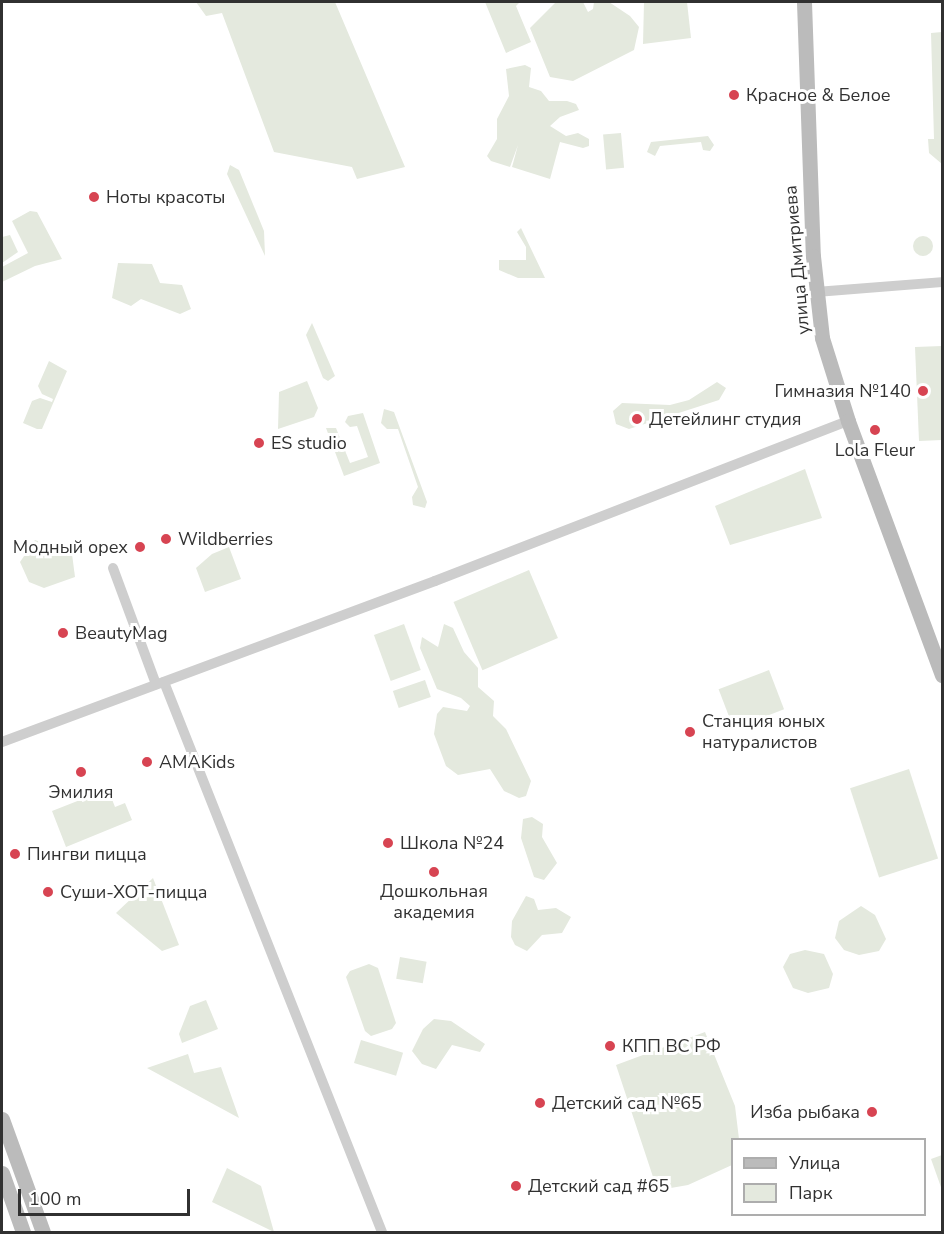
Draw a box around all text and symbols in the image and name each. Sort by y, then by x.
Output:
place label: Красное & Белое [746,84,891,106]
marker: Красное & Белое [727,88,741,102]
street label: улица Дмитриева [780,184,814,336]
place label: Ноты красоты [106,186,225,208]
marker: Ноты красоты [87,190,101,204]
place label: Гимназия №140 [774,380,911,402]
marker: Гимназия №140 [916,384,930,398]
place label: Детейлинг студия [649,408,801,430]
marker: Детейлинг студия [630,412,644,426]
marker: Lola Fleur [868,423,882,437]
place label: ES studio [271,432,347,454]
marker: ES studio [252,436,266,450]
place label: Lola Fleur [835,439,915,461]
place label: Wildberries [178,528,273,550]
marker: Wildberries [159,532,173,546]
place label: Модный орех [13,536,128,558]
marker: Модный орех [133,540,147,554]
place label: BeautyMag [75,622,168,644]
marker: BeautyMag [56,626,70,640]
place label: Станция юных натуралистов [702,711,825,754]
marker: Станция юных натуралистов [683,725,697,739]
place label: AMAKids [159,751,235,773]
marker: AMAKids [140,755,154,769]
marker: Эмилия [74,765,88,779]
place label: Эмилия [48,781,114,803]
place label: Школа №24 [400,832,504,854]
marker: Школа №24 [381,836,395,850]
place label: Пингви пицца [27,843,147,865]
marker: Пингви пицца [8,847,22,861]
marker: Дошкольная академия [427,865,441,879]
place label: Суши-ХОТ-пицца [60,881,207,903]
place label: Дошкольная академия [380,881,488,924]
marker: Суши-ХОТ-пицца [41,885,55,899]
place label: КПП ВС РФ [622,1035,721,1057]
marker: КПП ВС РФ [603,1039,617,1053]
place label: Детский сад №65 [552,1092,702,1114]
marker: Детский сад №65 [533,1096,547,1110]
place label: Изба рыбака [750,1101,860,1123]
marker: Изба рыбака [865,1105,879,1119]
legend [731,1138,926,1216]
text: Улица [789,1151,840,1175]
place label: Детский сад #65 [528,1175,669,1197]
scale bar [21,1177,194,1215]
marker: Детский сад #65 [509,1179,523,1193]
text: Парк [789,1181,832,1205]
text: 100 m [29,1187,81,1211]

